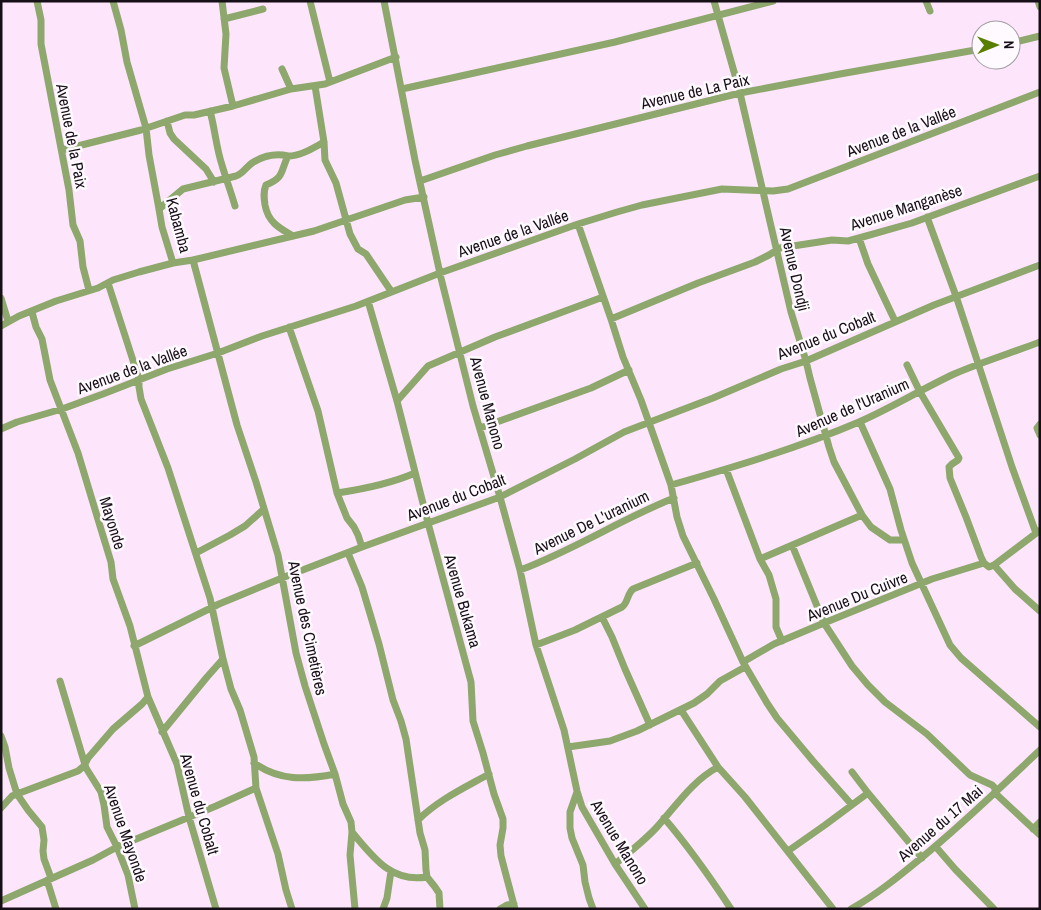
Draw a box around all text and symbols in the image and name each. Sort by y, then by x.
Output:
north arrow [971,20,1021,70]
text: N [1000,40,1018,49]
street label: Avenue de La Paix [638,68,752,114]
street label: Avenue de la Paix [51,81,93,191]
street label: Avenue de la Vallée [842,100,959,162]
street label: Avenue Manganèse [846,179,965,236]
street label: Kabamba [161,195,197,256]
street label: Avenue de la Vallée [454,204,571,263]
street label: Avenue Dondji [774,224,815,313]
street label: Avenue du Cobalt [773,305,879,365]
street label: Avenue de la Vallée [73,339,190,399]
street label: Avenue Manono [465,353,511,452]
street label: Avenue de l'Uranium [791,372,912,442]
street label: Avenue du Cobalt [403,468,509,526]
street label: Avenue De L'uranium [529,484,653,560]
street label: Mayonde [95,494,131,552]
street label: Avenue Bukama [439,551,487,651]
street label: Avenue des Cimetières [283,558,333,697]
street label: Avenue Du Cuivre [802,566,911,627]
street label: Avenue du Cobalt [175,750,225,857]
street label: Avenue Mayonde [99,780,153,885]
street label: Avenue du 17 Mai [892,780,987,867]
street label: Avenue Manono [586,795,654,889]

